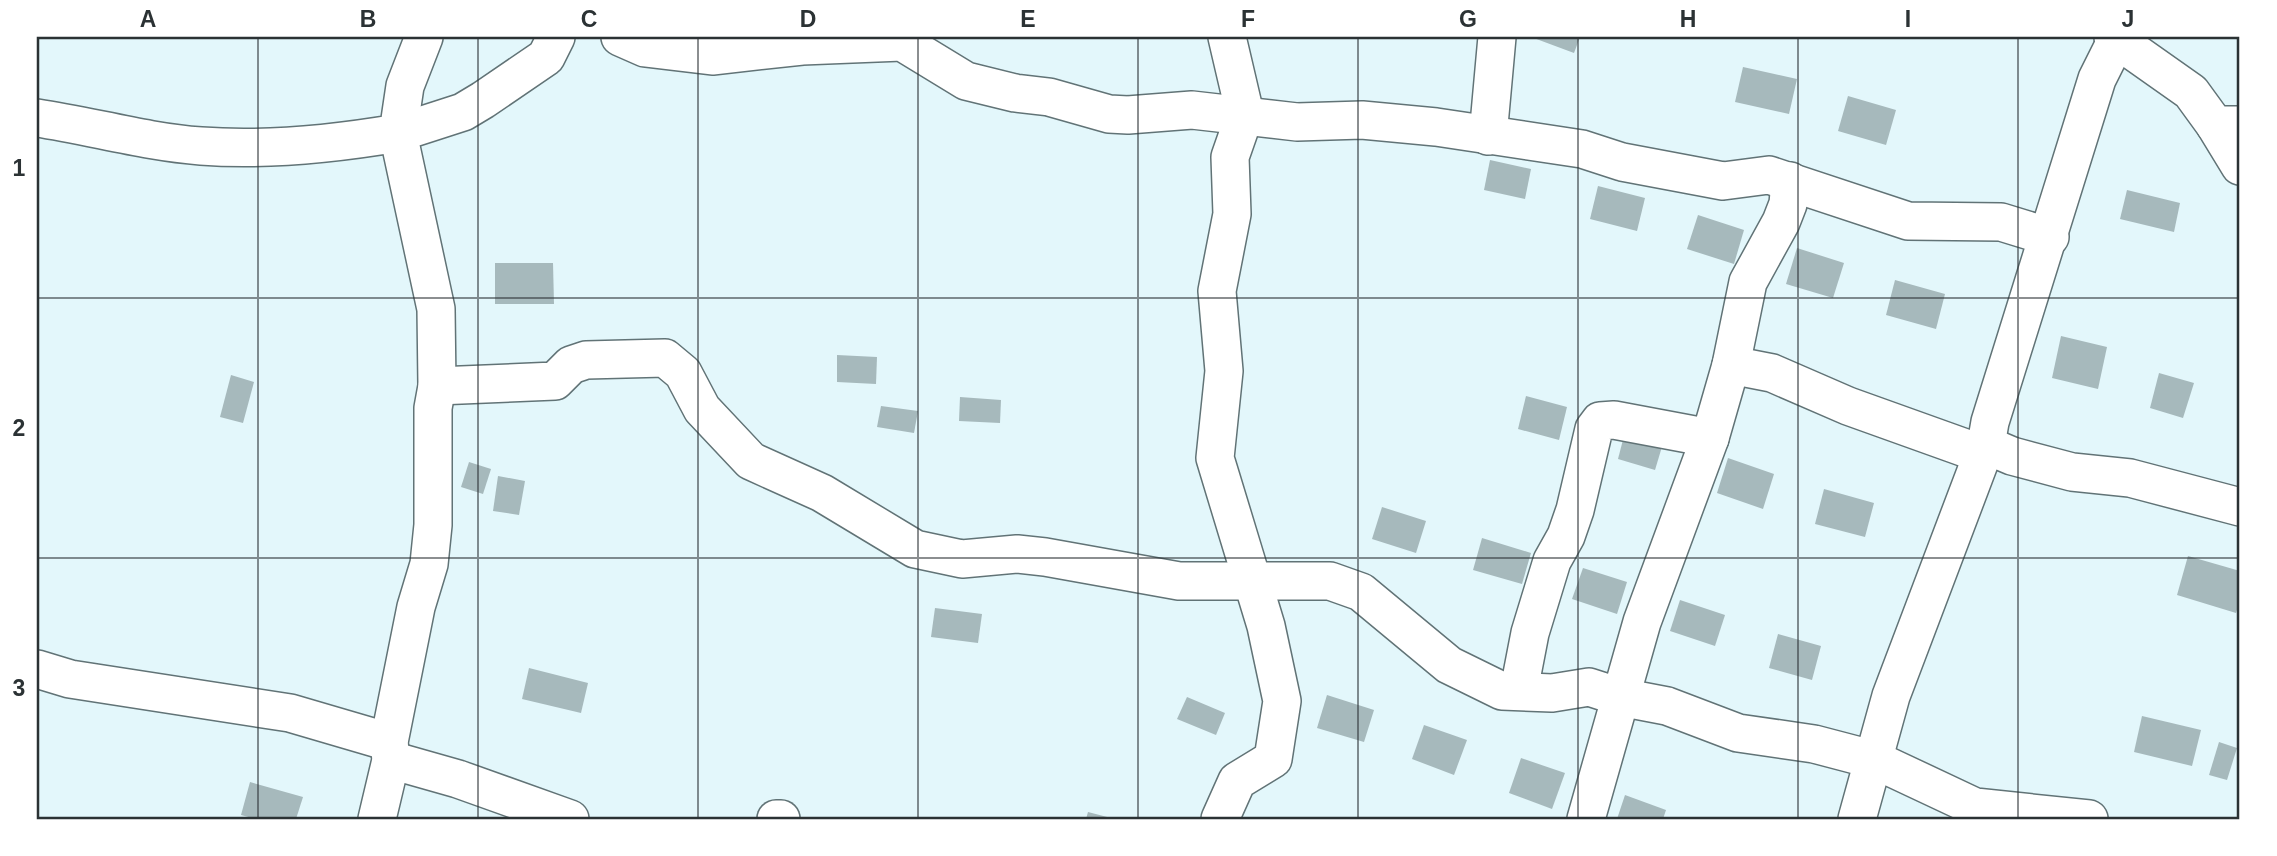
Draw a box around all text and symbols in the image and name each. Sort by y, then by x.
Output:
text: A [140,6,156,32]
text: B [360,6,376,32]
text: C [581,6,597,32]
text: D [800,6,816,32]
text: E [1020,6,1036,32]
text: F [1241,6,1255,32]
text: G [1459,6,1477,32]
text: H [1680,6,1696,32]
text: I [1905,6,1911,32]
text: J [2122,6,2134,32]
text: 1 [13,155,26,181]
text: 2 [13,415,25,441]
text: 3 [13,675,25,701]

